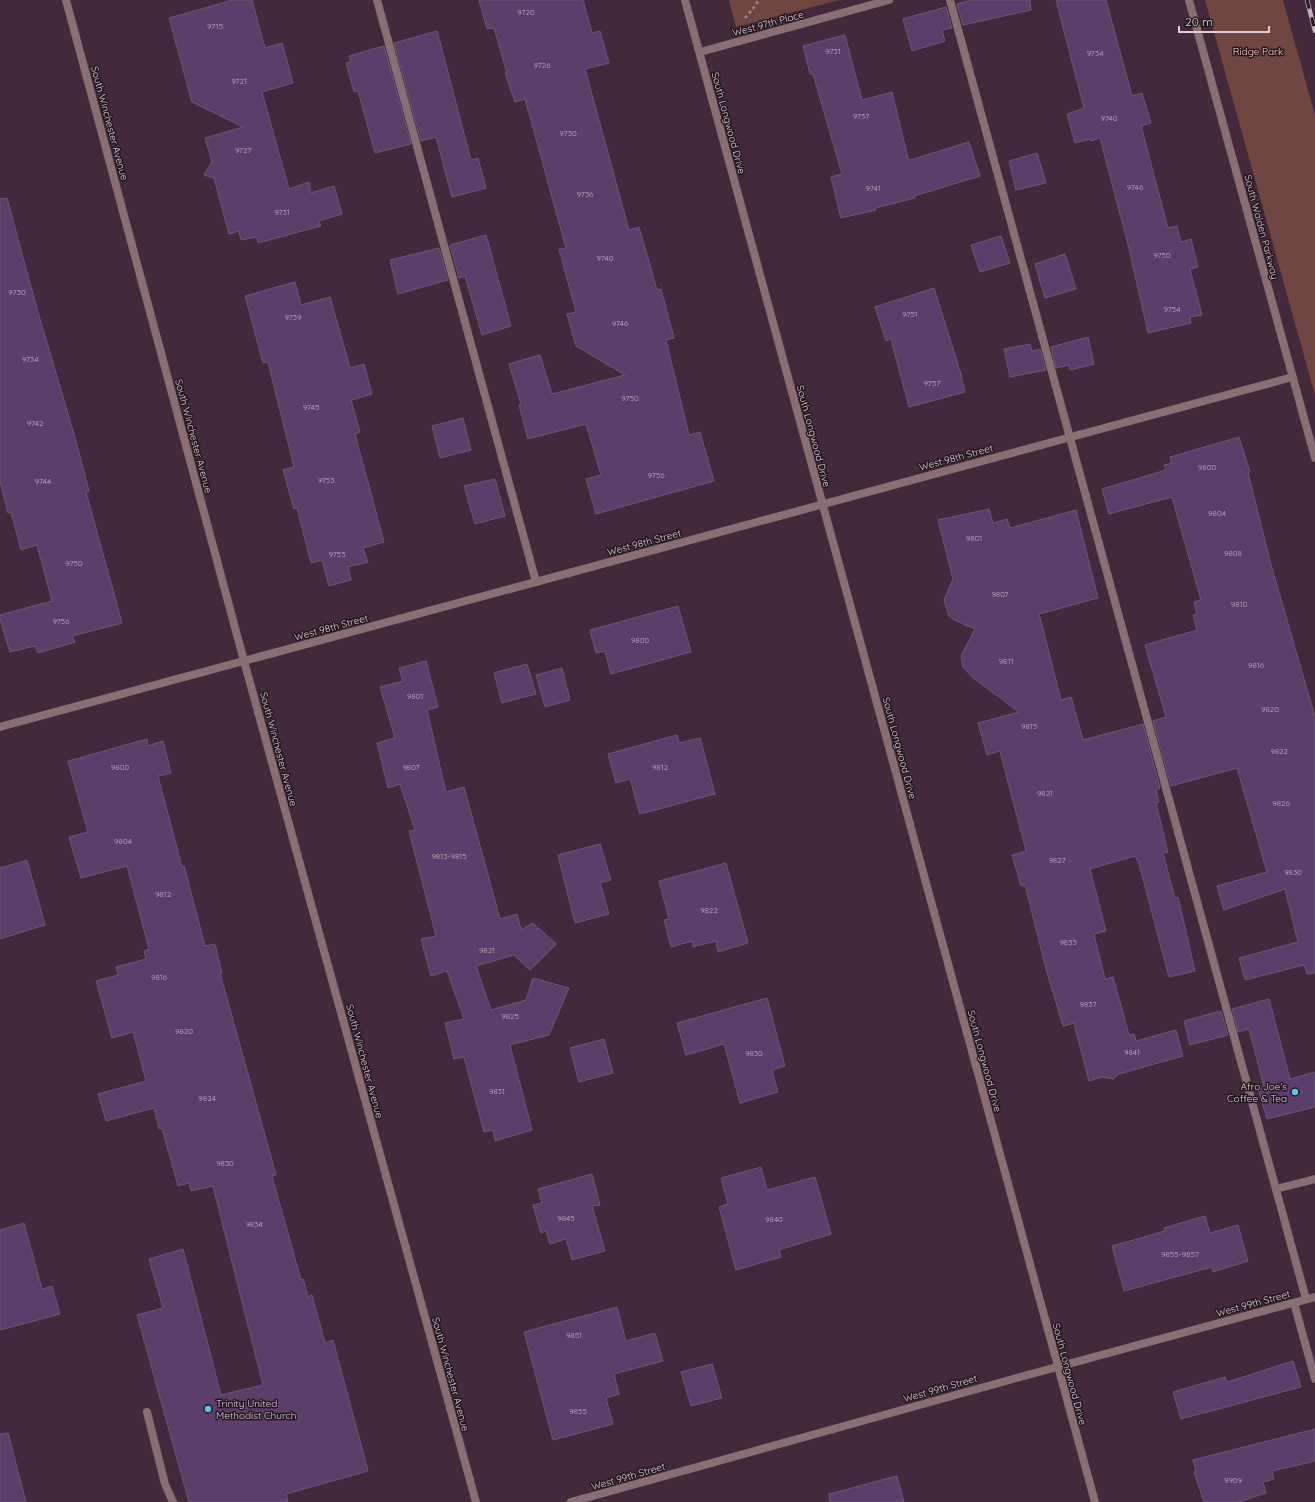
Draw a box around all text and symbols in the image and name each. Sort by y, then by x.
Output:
house number: 9720 [517,7,535,17]
street label: West 97th Place [731,8,806,39]
scale bar [1179,8,1269,34]
text: 20 m [1185,14,1213,29]
house number: 9715 [207,21,223,31]
park label: Ridge Park [1233,45,1283,58]
house number: 9731 [825,46,841,56]
house number: 9734 [1087,48,1103,58]
house number: 9726 [533,60,551,70]
street label: South Winchester Avenue [88,65,131,182]
street label: South Longwood Drive [709,71,748,176]
house number: 9721 [231,76,247,86]
house number: 9737 [853,111,869,121]
house number: 9740 [1101,113,1118,123]
house number: 9730 [559,128,577,138]
house number: 9727 [235,145,251,155]
street label: South Walden Parkway [1241,173,1282,281]
house number: 9746 [1127,182,1144,192]
house number: 9741 [865,183,881,193]
house number: 9736 [577,189,594,199]
house number: 9731 [274,207,290,217]
house number: 9750 [1153,250,1171,260]
house number: 9740 [597,253,614,263]
house number: 9730 [8,287,26,297]
house number: 9754 [1164,304,1180,314]
house number: 9751 [902,309,918,319]
house number: 9739 [285,312,302,322]
house number: 9746 [612,318,629,328]
house number: 9734 [22,354,38,364]
street label: South Winchester Avenue [172,378,215,495]
house number: 9757 [924,378,940,388]
street label: South Longwood Drive [794,384,833,489]
house number: 9750 [621,393,639,403]
house number: 9745 [303,402,319,412]
house number: 9742 [27,418,44,428]
street label: West 98th Street [918,441,995,474]
house number: 9800 [1198,462,1216,472]
house number: 9756 [648,470,665,480]
house number: 9753 [318,475,334,485]
house number: 9744 [35,476,51,486]
house number: 9804 [1208,508,1226,518]
street label: West 98th Street [606,526,683,559]
house number: 9801 [966,533,982,543]
house number: 9808 [1224,548,1242,558]
house number: 9755 [328,549,346,559]
house number: 9750 [65,558,83,568]
house number: 9807 [991,589,1009,599]
house number: 9810 [1231,599,1247,609]
street label: West 98th Street [293,611,370,644]
house number: 9756 [53,616,70,626]
house number: 9800 [631,635,649,645]
house number: 9811 [999,656,1013,666]
house number: 9816 [1248,660,1265,670]
street label: South Winchester Avenue [257,691,300,808]
house number: 9801 [407,691,423,701]
street label: South Longwood Drive [880,696,919,801]
house number: 9820 [1261,704,1279,714]
house number: 9815 [1021,721,1037,731]
house number: 9822 [1270,746,1288,756]
house number: 9800 [111,762,129,772]
house number: 9807 [402,762,420,772]
house number: 9812 [652,762,669,772]
house number: 9821 [1037,788,1053,798]
house number: 9826 [1272,798,1290,808]
house number: 9804 [114,836,132,846]
house number: 9813-9815 [431,851,467,861]
house number: 9827 [1048,855,1066,865]
house number: 9830 [1284,867,1302,877]
house number: 9812 [155,889,172,899]
house number: 9822 [700,905,718,915]
house number: 9833 [1059,937,1077,947]
house number: 9821 [479,945,495,955]
house number: 9816 [151,972,168,982]
house number: 9837 [1079,999,1097,1009]
street label: South Winchester Avenue [343,1003,386,1120]
street label: South Longwood Drive [965,1009,1004,1114]
house number: 9825 [501,1011,519,1021]
house number: 9820 [175,1026,193,1036]
house number: 9841 [1124,1047,1140,1057]
house number: 9830 [745,1048,763,1058]
place label: Afro Joe's Coffee & Tea [1227,1080,1287,1105]
house number: 9831 [489,1086,505,1096]
marker: Afro Joe's Coffee & Tea [1290,1087,1300,1097]
house number: 9824 [198,1093,216,1103]
house number: 9830 [216,1158,234,1168]
house number: 9845 [557,1213,575,1223]
house number: 9840 [765,1214,783,1224]
house number: 9834 [245,1219,263,1229]
house number: 9855-9857 [1161,1249,1199,1259]
street label: West 99th Street [1215,1287,1292,1320]
street label: South Winchester Avenue [429,1316,472,1433]
street label: South Longwood Drive [1050,1322,1089,1427]
house number: 9851 [566,1330,582,1340]
street label: West 99th Street [902,1372,979,1405]
place label: Trinity United Methodist Church [216,1397,296,1422]
marker: Trinity United Methodist Church [203,1404,213,1414]
house number: 9855 [569,1406,587,1416]
street label: West 99th Street [590,1460,667,1493]
house number: 9909 [1224,1475,1243,1485]

